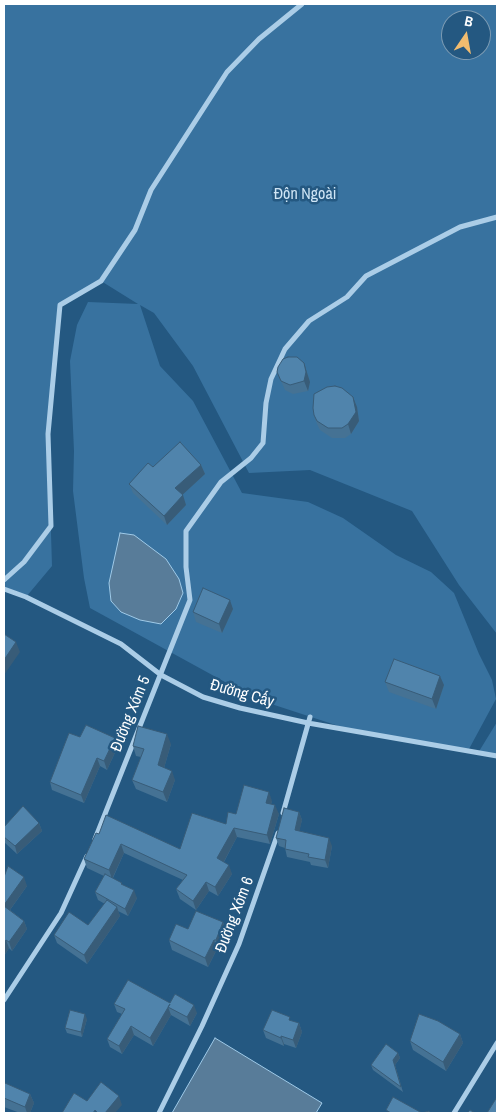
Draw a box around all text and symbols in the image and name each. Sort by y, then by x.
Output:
north arrow [441,10,491,60]
text: B [463,12,475,31]
park label: Độn Ngoài [274,185,336,205]
street label: Đường Xóm 5 [107,673,155,755]
street label: Đường Cấy [208,676,276,712]
street label: Đường Xóm 6 [212,874,258,956]

